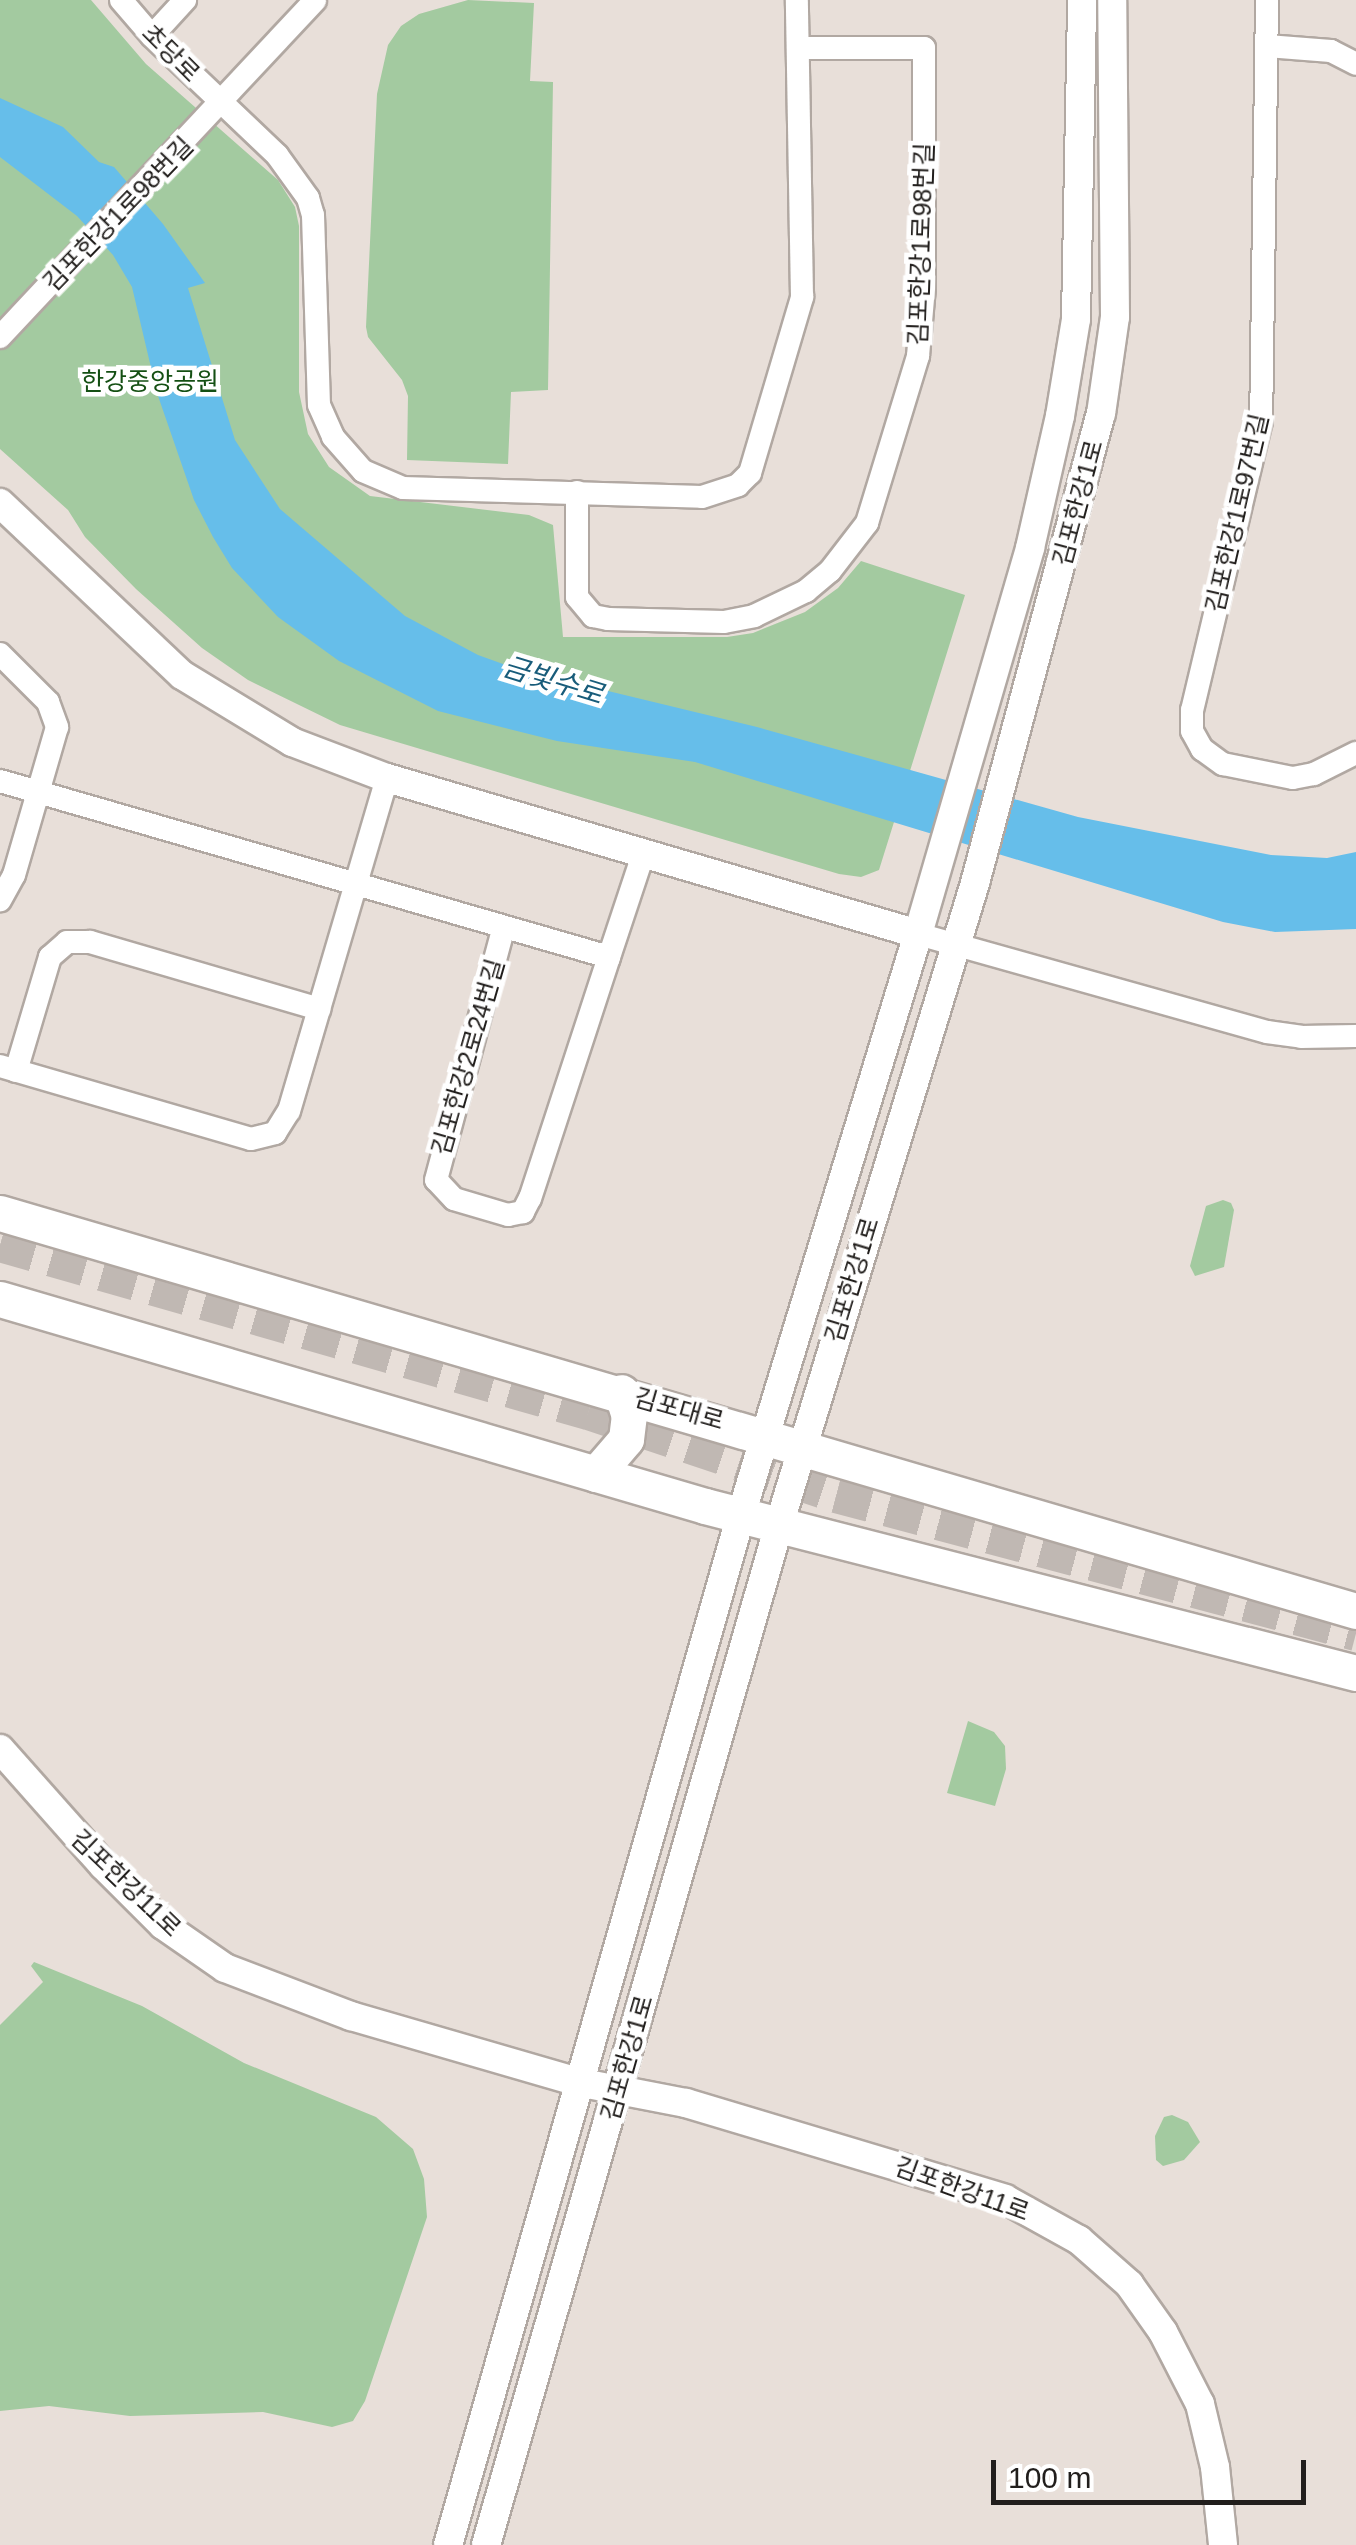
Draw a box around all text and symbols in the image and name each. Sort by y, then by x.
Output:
street label: 초당로 [136,18,206,88]
street label: 김포한강1로98번길 [37,131,199,297]
street label: 김포한강1로98번길 [902,142,940,346]
park label: 한강중앙공원 [81,366,219,396]
street label: 김포한강1로97번길 [1200,411,1274,615]
street label: 김포한강1로 [1047,437,1109,569]
water label: 금빛수로 [499,650,607,712]
street label: 김포한강2로24번길 [426,955,510,1159]
street label: 김포한강1로 [819,1214,885,1346]
street label: 김포대로 [631,1382,727,1436]
street label: 김포한강11로 [65,1823,187,1943]
street label: 김포한강1로 [595,1992,659,2124]
street label: 김포한강11로 [891,2151,1033,2227]
scale bar [996,2440,1311,2502]
text: 100 m [1008,2461,1091,2494]

